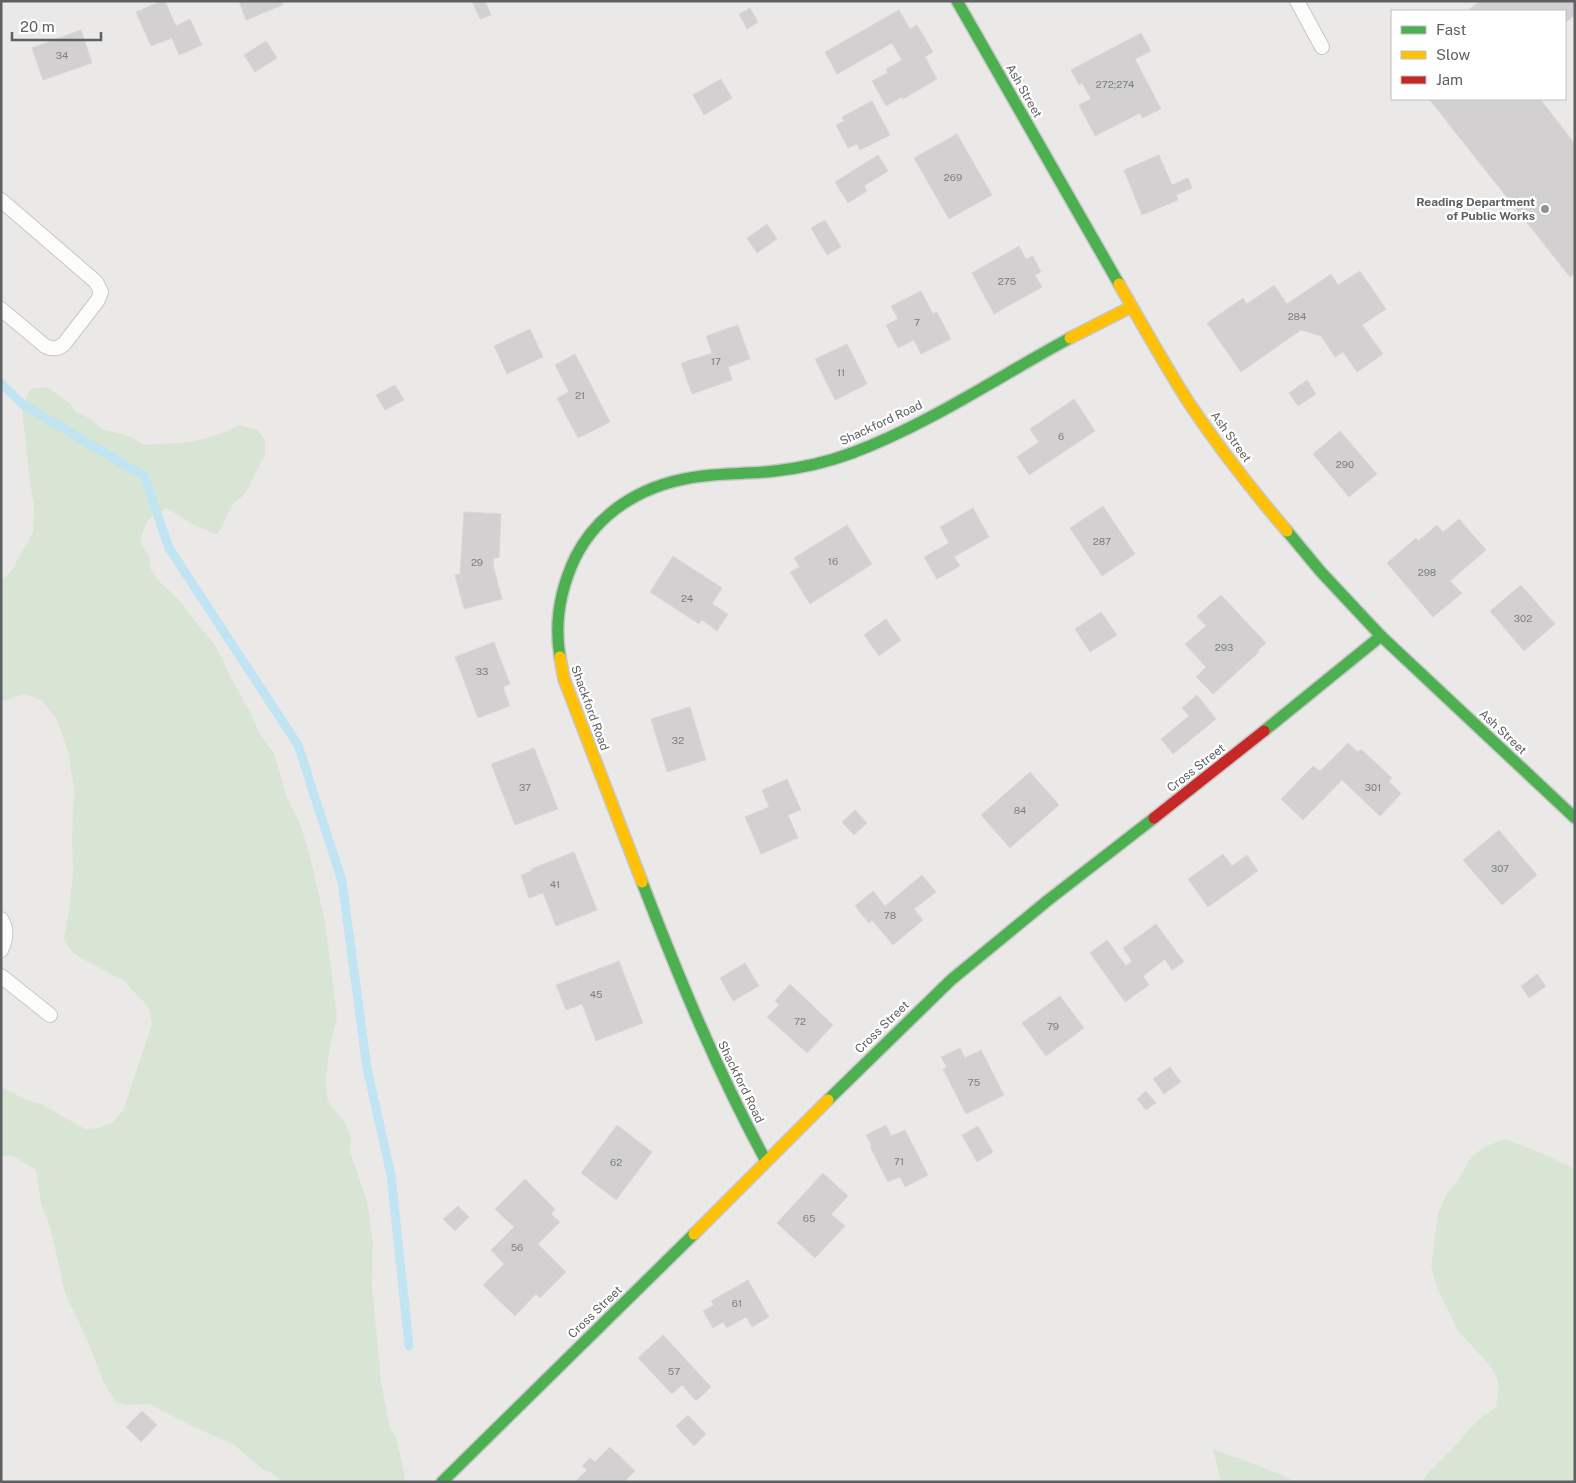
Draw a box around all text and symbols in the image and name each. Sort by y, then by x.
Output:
scale bar [12,10,101,42]
legend [1391,10,1566,100]
text: 20 m [20,18,55,35]
text: Fast [1436,21,1466,38]
text: Slow [1436,46,1471,63]
house number: 34 [56,49,68,61]
street label: Ash Street [1003,62,1045,120]
text: Jam [1436,71,1463,88]
house number: 272;274 [1096,78,1134,90]
house number: 269 [944,171,962,183]
place label: Reading Department of Public Works [1416,195,1535,223]
marker: Reading Department of Public Works [1539,203,1551,215]
house number: 275 [998,275,1016,287]
house number: 284 [1288,310,1306,322]
house number: 7 [914,316,920,328]
house number: 17 [711,355,721,367]
house number: 11 [837,366,845,378]
house number: 21 [575,389,585,401]
street label: Shackford Road [838,398,924,448]
street label: Ash Street [1208,409,1254,465]
house number: 6 [1058,430,1064,442]
house number: 290 [1336,458,1354,470]
house number: 287 [1093,535,1111,547]
house number: 16 [828,555,838,567]
house number: 29 [471,556,483,568]
house number: 298 [1418,566,1436,578]
house number: 24 [681,592,693,604]
house number: 302 [1514,612,1532,624]
house number: 293 [1215,641,1233,653]
street label: Shackford Road [568,664,612,752]
house number: 33 [476,665,488,677]
street label: Ash Street [1477,707,1530,758]
house number: 32 [672,734,684,746]
street label: Cross Street [1164,741,1228,795]
house number: 37 [519,781,531,793]
house number: 301 [1365,781,1381,793]
house number: 84 [1014,804,1026,816]
house number: 307 [1491,862,1509,874]
house number: 41 [550,878,560,890]
house number: 78 [884,909,896,921]
house number: 45 [590,988,602,1000]
street label: Cross Street [852,998,912,1056]
house number: 72 [794,1015,806,1027]
house number: 79 [1047,1020,1059,1032]
street label: Shackford Road [715,1039,767,1125]
house number: 75 [968,1076,980,1088]
house number: 71 [894,1155,904,1167]
house number: 62 [610,1156,622,1168]
house number: 65 [803,1212,815,1224]
house number: 56 [511,1241,523,1253]
street label: Cross Street [565,1283,625,1341]
house number: 61 [732,1297,742,1309]
house number: 57 [668,1365,680,1377]

